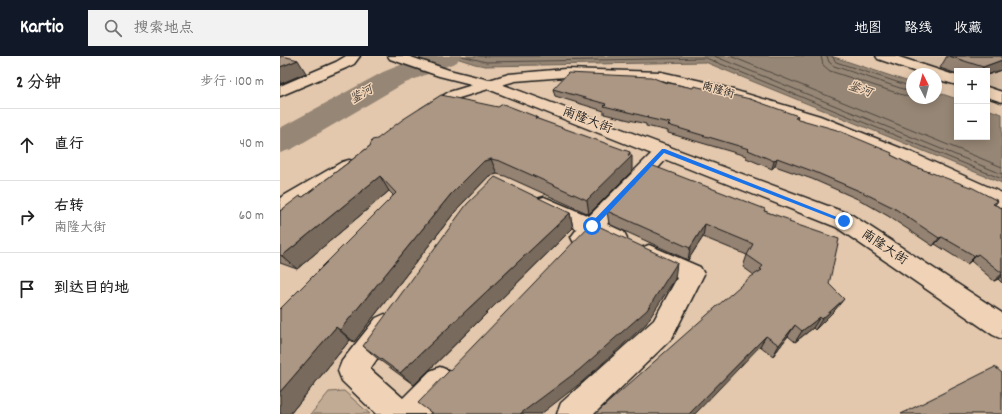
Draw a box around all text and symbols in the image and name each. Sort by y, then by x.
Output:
search box [88,10,368,46]
text: Kartio [20,15,64,42]
icon: search [102,17,124,39]
text: 搜索地点 [134,18,194,40]
text: 地图 [854,19,882,39]
text: 路线 [904,19,932,39]
text: 收藏 [954,19,982,39]
north arrow [906,68,942,104]
map controls [954,68,990,140]
button: + [954,68,990,104]
text: 2 分钟 [16,72,61,96]
text: 步行 · 100 m [200,73,264,92]
water label: 鉴河 [846,78,876,103]
street label: 南隆街 [700,79,737,104]
water label: 鉴河 [347,81,378,108]
street label: 南隆大街 [559,103,615,139]
button: − [954,104,990,140]
icon: ahead [16,134,38,156]
text: 直行 [54,134,84,156]
text: 40 m [240,135,264,154]
text: 右转 [54,196,84,218]
icon: right [16,206,38,228]
text: 60 m [239,207,264,226]
route end [835,212,853,230]
route start [583,217,601,235]
text: 南隆大街 [54,219,106,238]
street label: 南隆大街 [857,226,911,270]
icon: arrive [16,278,38,300]
text: 到达目的地 [54,278,129,300]

